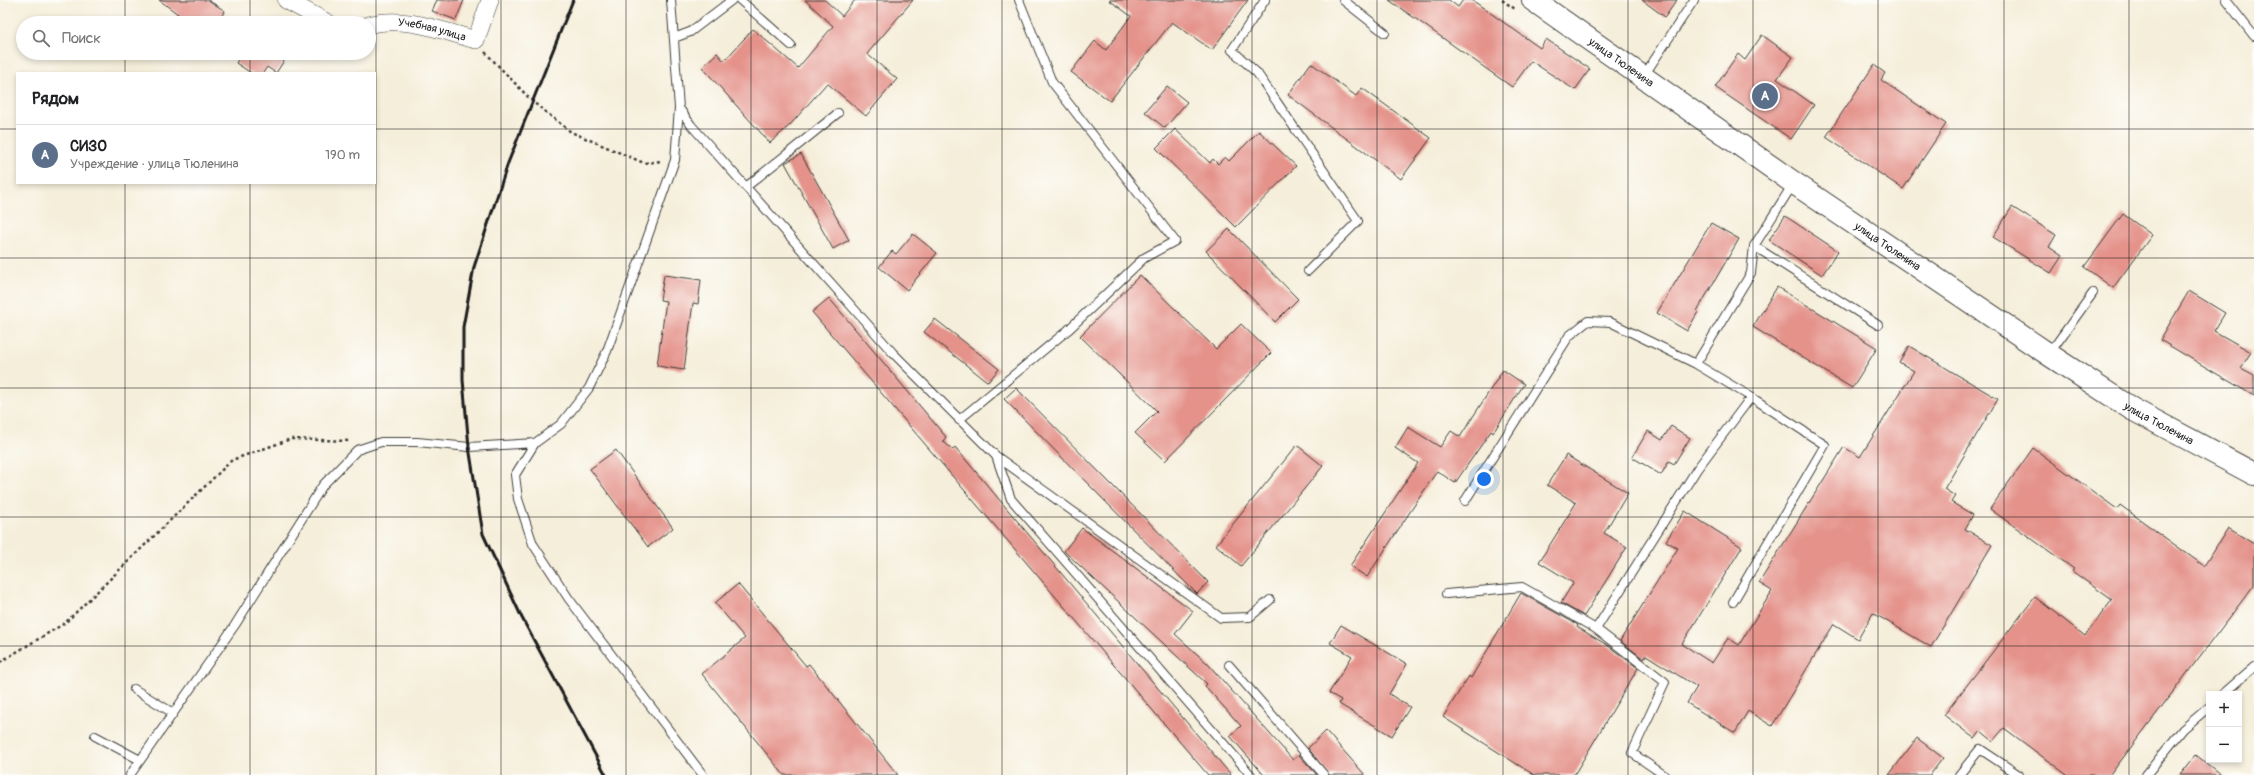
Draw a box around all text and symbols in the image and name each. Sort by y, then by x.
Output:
street label: Учебная улица [397,15,468,43]
search box [16,16,376,60]
icon: search [30,27,52,49]
text: Поиск [62,29,101,48]
street label: улица Тюленина [1585,34,1657,89]
pin: A [1752,81,1778,111]
text: Рядом [32,88,79,109]
text: СИЗО [70,137,107,156]
text: A [41,147,49,163]
text: 190 m [325,147,360,163]
text: Учреждение · улица Тюленина [70,156,239,172]
street label: улица Тюленина [1852,219,1923,273]
street label: улица Тюленина [2121,399,2196,447]
your location [1474,469,1494,489]
map controls [2206,691,2242,763]
button: + [2206,691,2242,727]
button: − [2206,727,2242,763]

